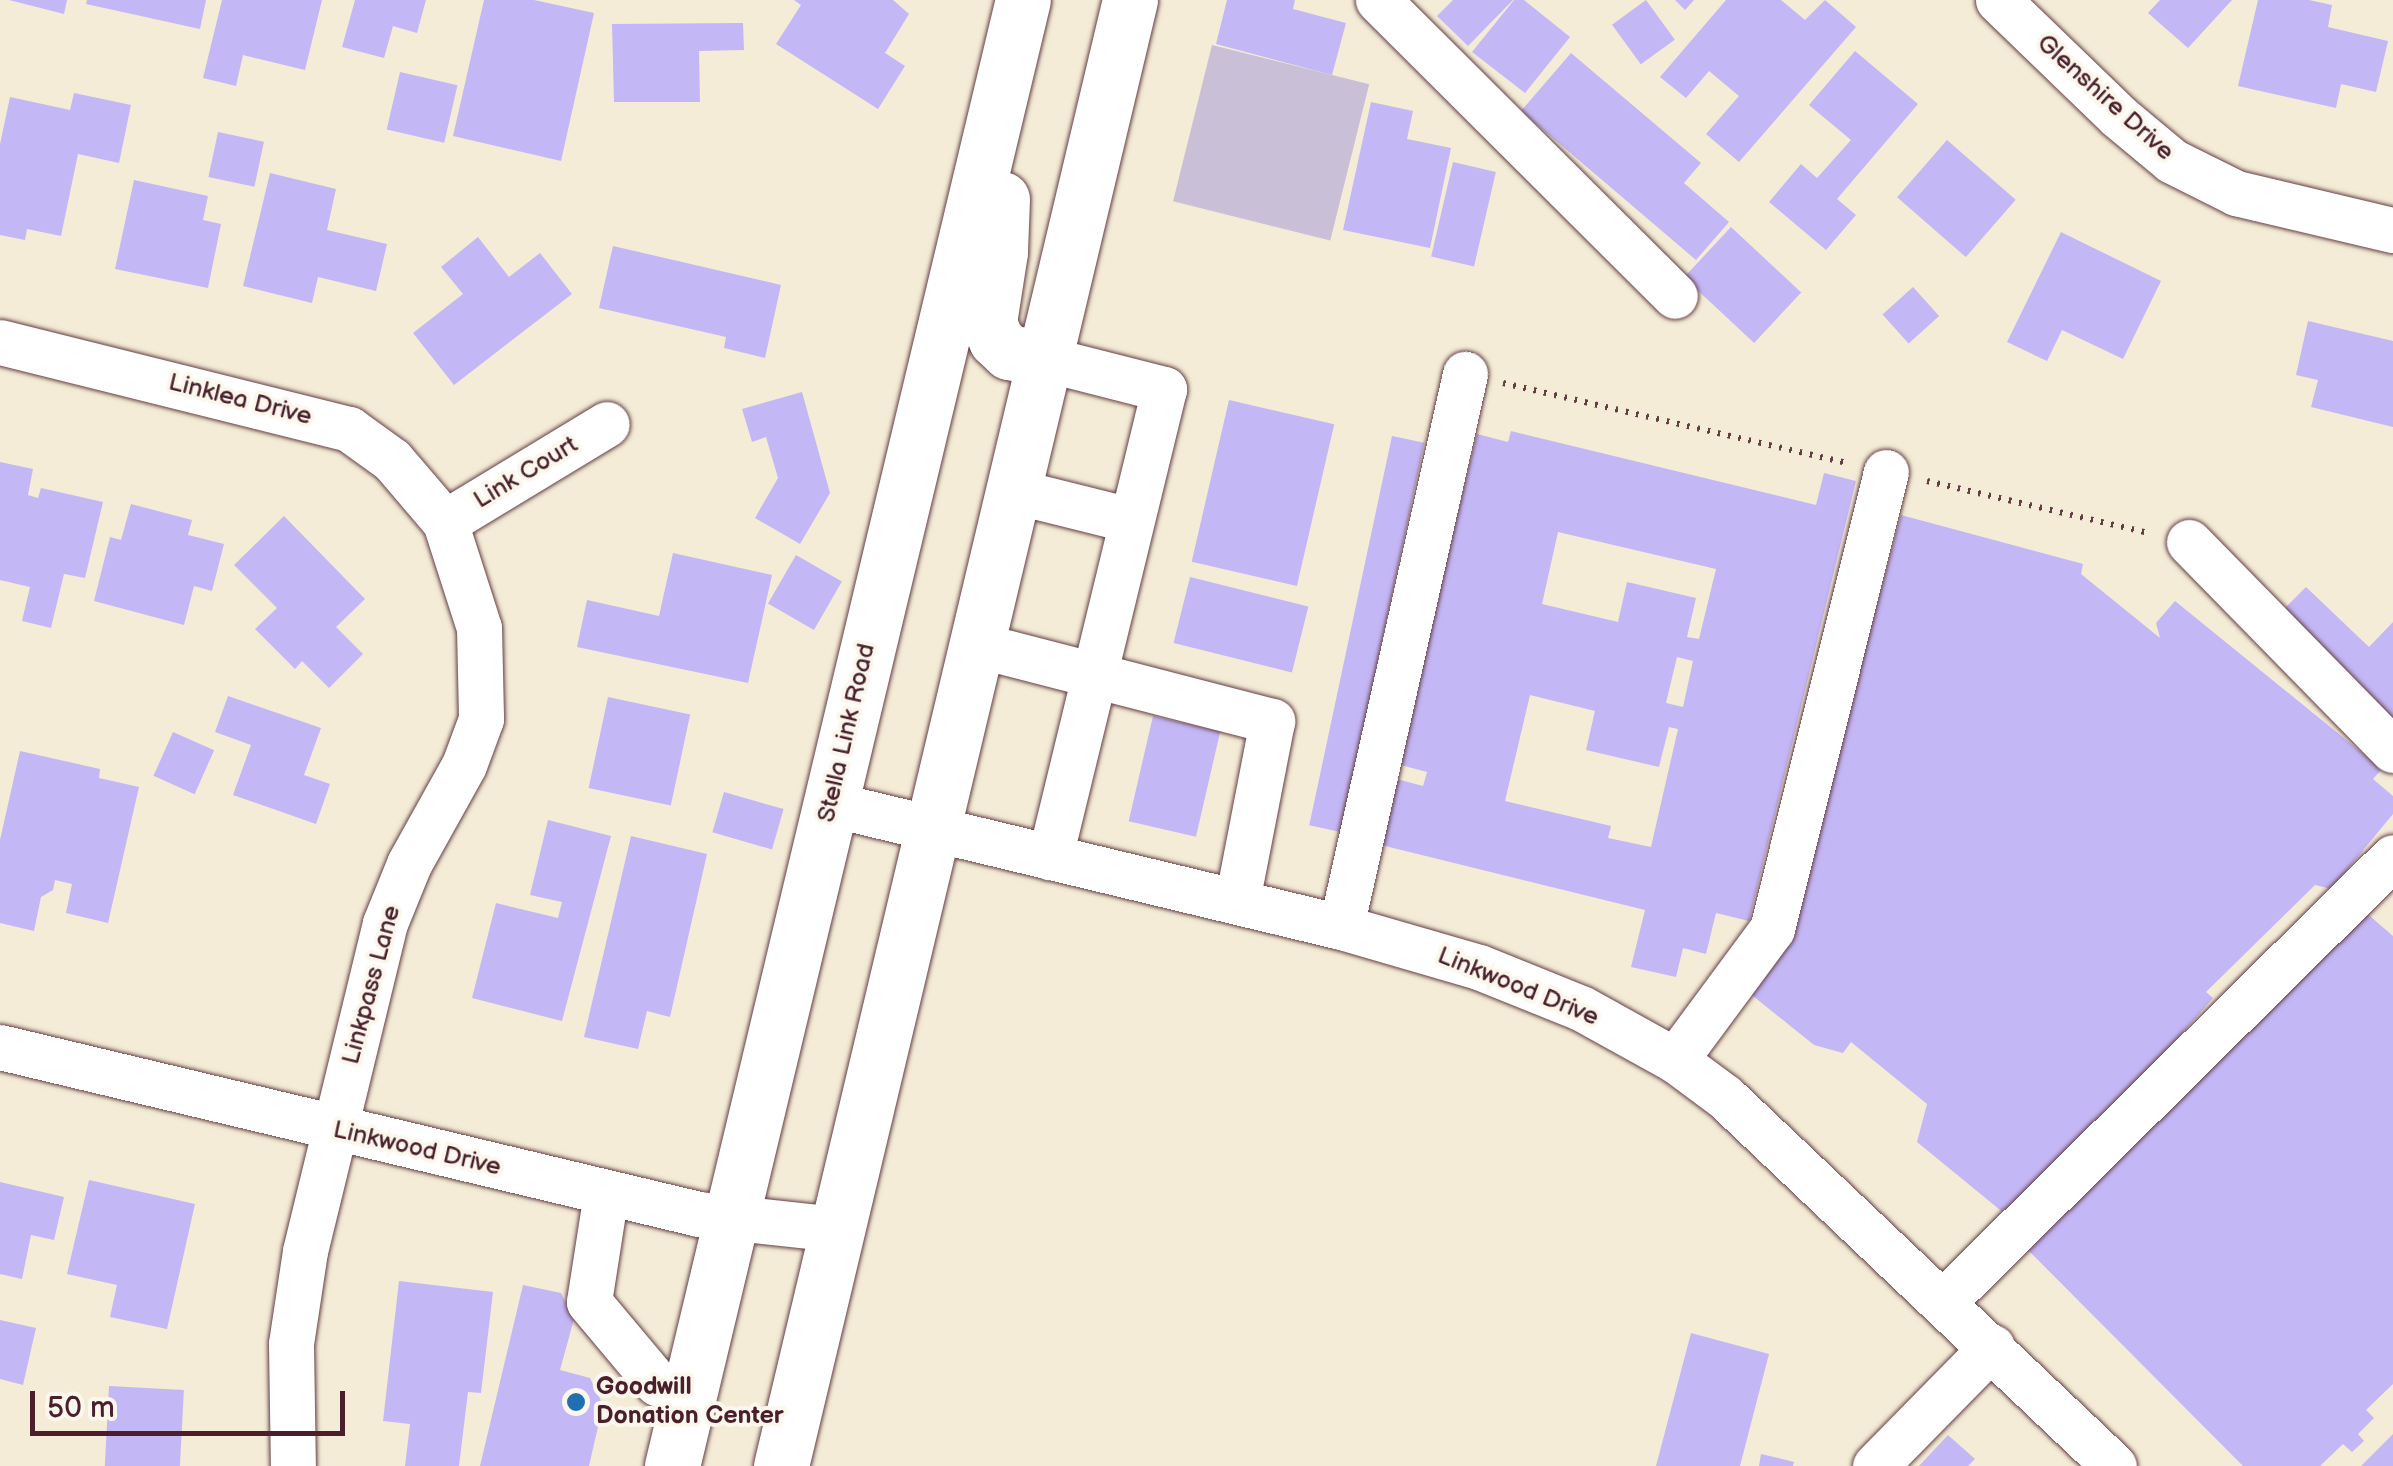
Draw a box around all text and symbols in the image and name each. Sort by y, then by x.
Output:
street label: Glenshire Drive [2030,29,2180,167]
street label: Linklea Drive [165,368,315,432]
street label: Link Court [469,430,583,516]
street label: Stella Link Road [812,641,882,825]
street label: Linkpass Lane [336,902,408,1068]
street label: Linkwood Drive [1433,941,1603,1033]
street label: Linkwood Drive [330,1115,504,1183]
scale bar [35,1371,350,1433]
place label: Goodwill Donation Center [596,1373,784,1432]
text: 50 m [47,1390,115,1426]
marker: Goodwill Donation Center [565,1391,587,1413]

